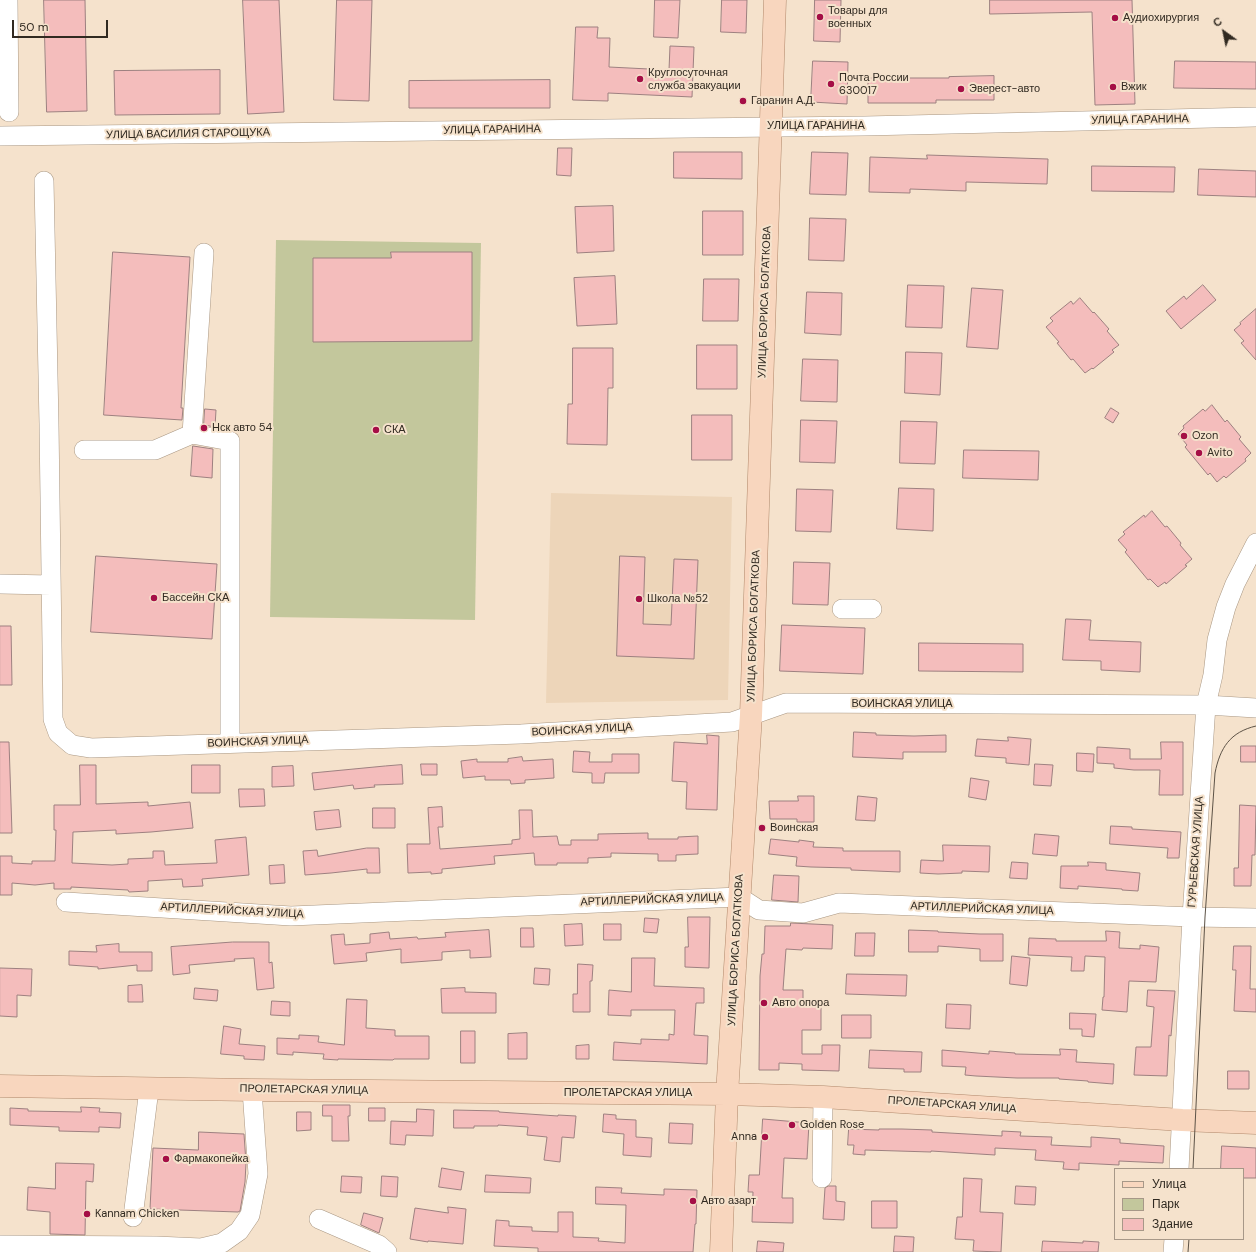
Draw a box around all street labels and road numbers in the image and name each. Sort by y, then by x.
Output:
street label: УЛИЦА ГАРАНИНА [1091,113,1189,127]
street label: УЛИЦА ГАРАНИНА [767,119,865,133]
street label: УЛИЦА ГАРАНИНА [443,123,541,137]
street label: УЛИЦА ВАСИЛИЯ СТАРОЩУКА [106,126,270,142]
street label: УЛИЦА БОРИСА БОГАТКОВА [756,226,774,378]
street label: УЛИЦА БОРИСА БОГАТКОВА [745,550,763,702]
street label: ВОИНСКАЯ УЛИЦА [851,697,953,711]
street label: ВОИНСКАЯ УЛИЦА [531,721,633,739]
street label: ВОИНСКАЯ УЛИЦА [207,734,309,750]
street label: ГУРЬЕВСКАЯ УЛИЦА [1186,796,1206,908]
street label: УЛИЦА БОРИСА БОГАТКОВА [725,874,747,1026]
street label: АРТИЛЛЕРИЙСКАЯ УЛИЦА [580,891,724,909]
street label: АРТИЛЛЕРИЙСКАЯ УЛИЦА [910,900,1054,918]
street label: АРТИЛЛЕРИЙСКАЯ УЛИЦА [160,901,304,921]
street label: ПРОЛЕТАРСКАЯ УЛИЦА [240,1082,368,1098]
street label: ПРОЛЕТАРСКАЯ УЛИЦА [564,1086,692,1100]
street label: ПРОЛЕТАРСКАЯ УЛИЦА [887,1094,1017,1116]

